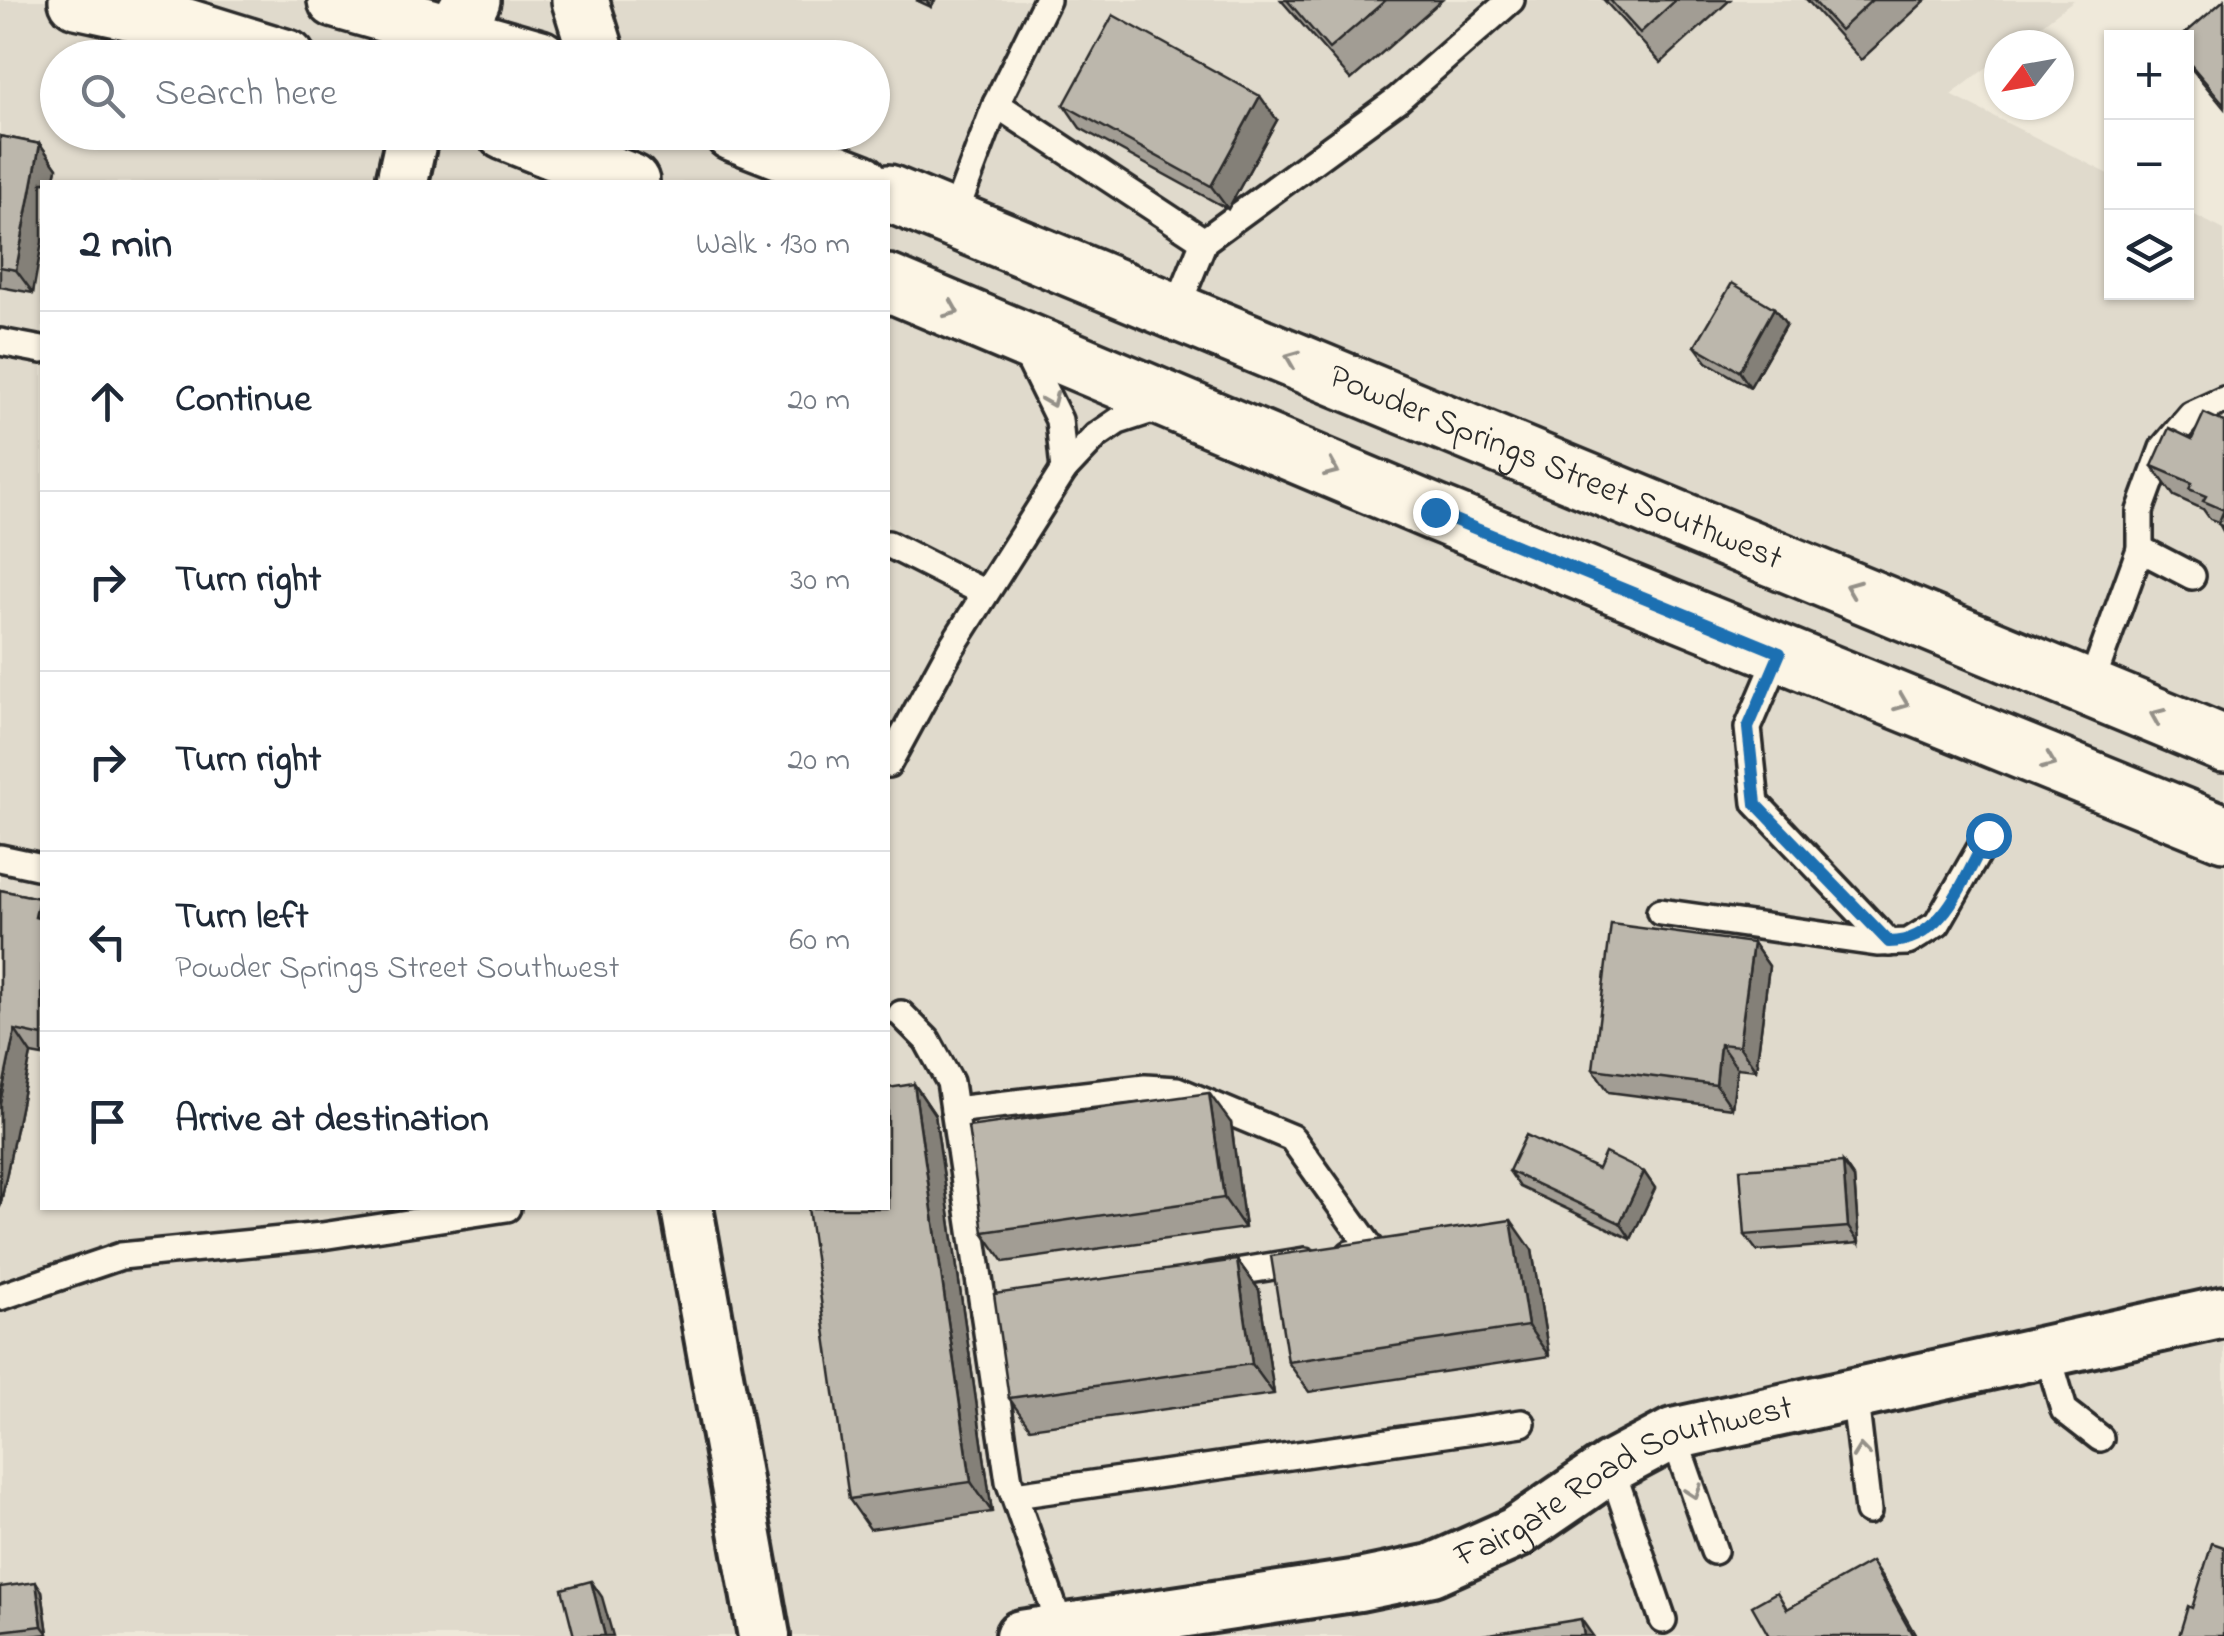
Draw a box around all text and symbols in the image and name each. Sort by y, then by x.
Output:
north arrow [1984,30,2074,120]
map controls [2104,30,2194,300]
button: + [2104,30,2194,120]
search box [40,40,890,150]
text: Search here [155,67,337,123]
icon: search [75,68,130,123]
button: − [2104,120,2194,210]
button: layers [2104,210,2194,300]
text: 2 min [80,215,172,276]
text: Walk · 130 m [696,222,850,269]
one-way arrow [942,298,960,318]
one-way arrow [1284,349,1302,369]
street label: Powder Springs Street Southwest [1321,352,1790,585]
text: Continue [175,373,311,429]
icon: ahead [80,374,135,429]
text: 20 m [787,378,850,425]
one-way arrow [1039,390,1059,408]
one-way arrow [1322,458,1340,478]
route end [1413,490,1459,536]
text: Turn right [175,553,321,609]
icon: right [80,554,135,609]
text: 30 m [790,558,850,605]
one-way arrow [1844,579,1862,599]
one-way arrow [1892,691,1910,711]
one-way arrow [2149,707,2167,727]
text: Turn right [175,733,321,789]
icon: right [80,734,135,789]
text: 20 m [787,738,850,785]
one-way arrow [2039,751,2056,771]
route start [1966,813,2012,859]
text: Turn left [175,890,308,946]
icon: left [80,914,135,969]
text: 60 m [789,918,850,965]
text: Powder Springs Street Southwest [175,946,620,993]
text: Arrive at destination [175,1093,489,1149]
icon: arrive [80,1094,135,1149]
street label: Fairgate Road Southwest [1446,1383,1798,1582]
one-way arrow [1851,1443,1872,1459]
one-way arrow [1682,1483,1702,1500]

